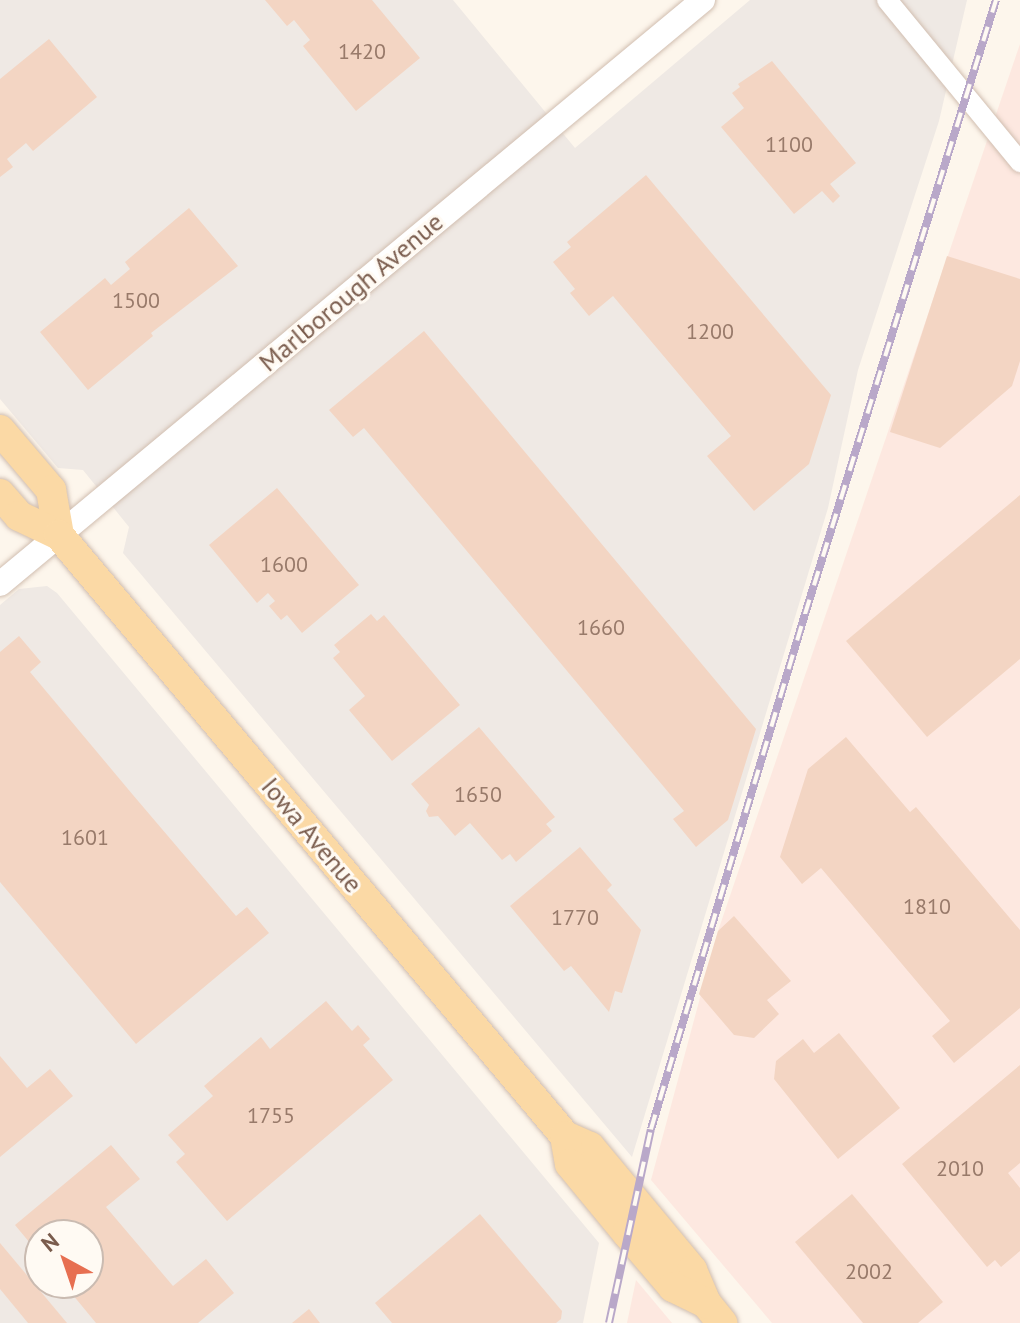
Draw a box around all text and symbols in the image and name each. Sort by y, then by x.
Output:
house number: 1420 [338,39,386,65]
house number: 1100 [765,132,813,158]
street label: Marlborough Avenue [253,206,449,378]
house number: 1500 [112,288,160,314]
house number: 1200 [686,319,734,345]
house number: 1600 [260,552,308,578]
house number: 1660 [577,615,625,641]
street label: Iowa Avenue [255,771,369,899]
house number: 1650 [454,782,502,808]
house number: 1601 [61,825,109,851]
house number: 1810 [903,894,951,920]
house number: 1770 [551,905,599,931]
house number: 1755 [247,1103,295,1129]
house number: 2010 [936,1156,984,1182]
north arrow [24,1219,104,1299]
text: N [35,1227,64,1258]
house number: 2002 [845,1259,893,1285]

